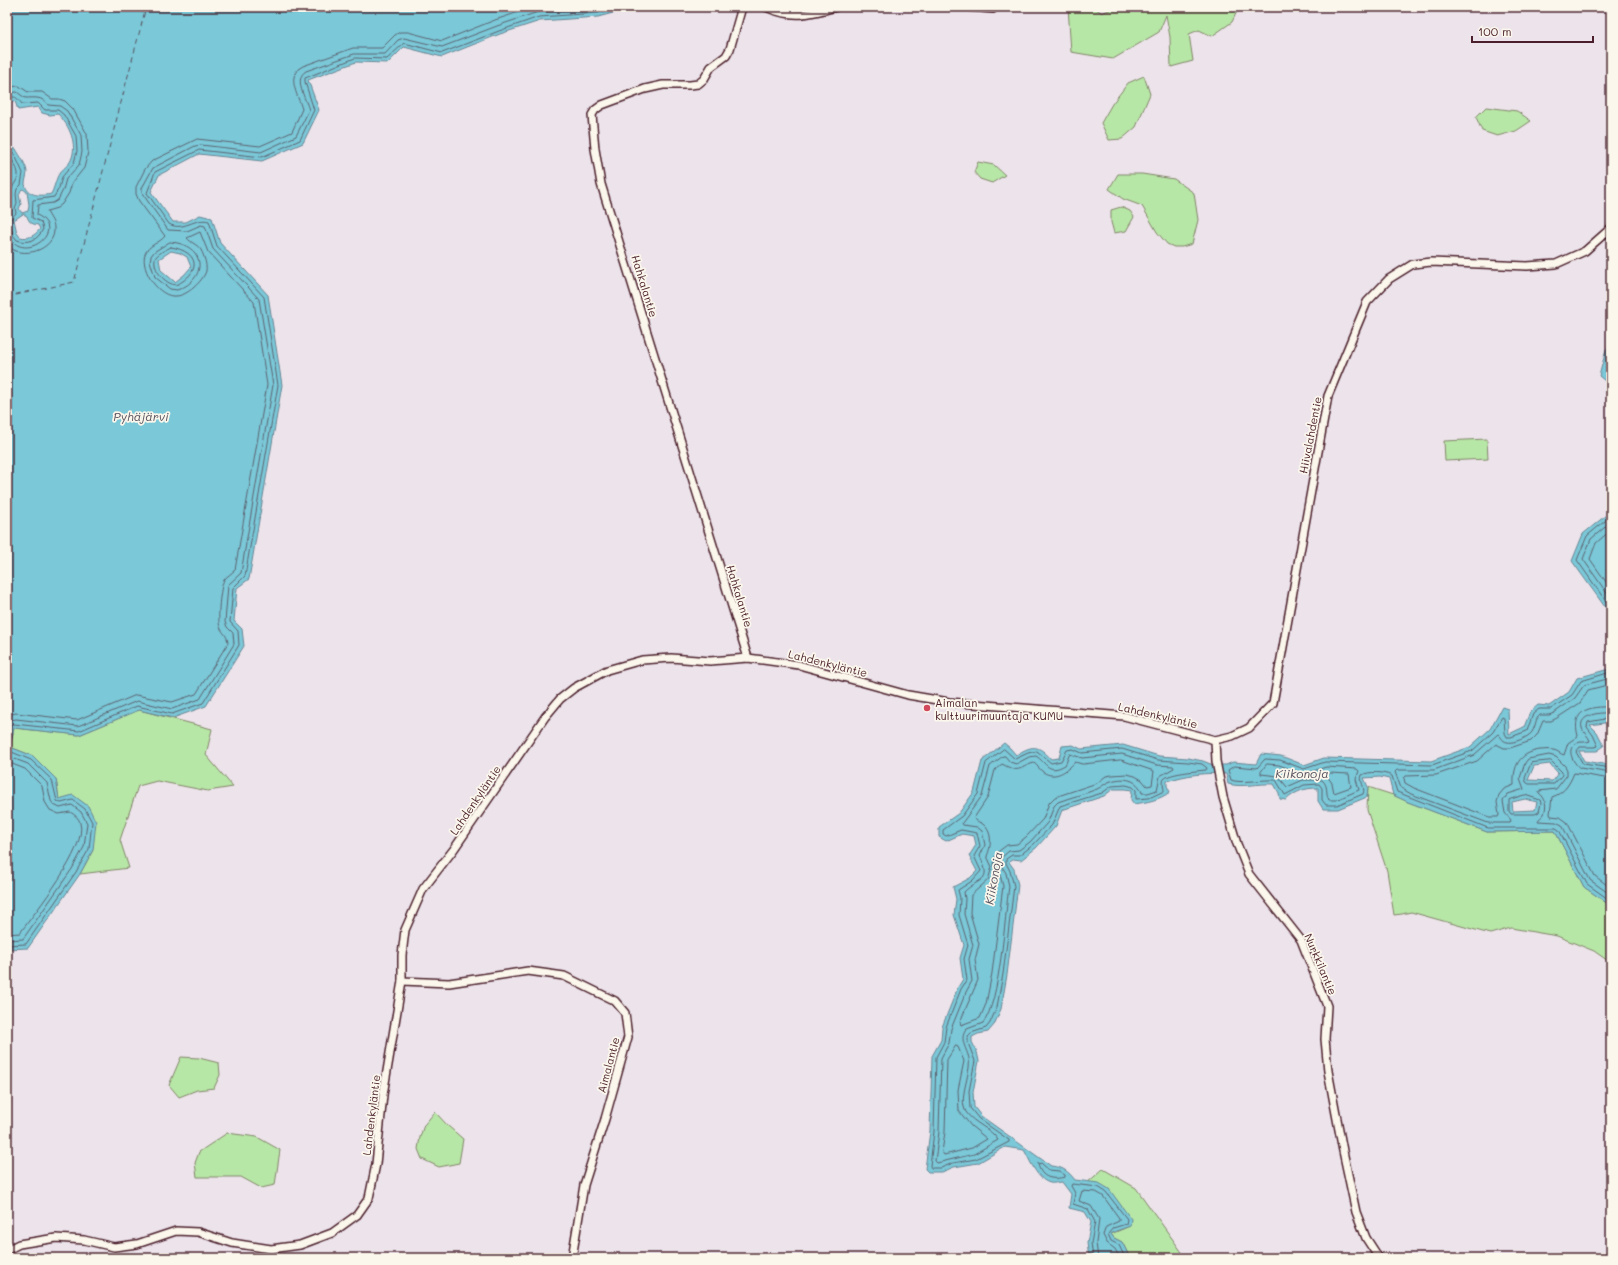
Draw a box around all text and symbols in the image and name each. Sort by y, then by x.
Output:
scale bar [1472,18,1593,44]
text: 100 m [1478,23,1512,39]
street label: Hahkalantie [628,253,662,319]
street label: Hiivalahdentie [1295,395,1325,475]
water label: Pyhäjärvi [113,408,169,424]
street label: Hahkalantie [723,563,757,629]
street label: Lahdenkyläntie [787,646,869,680]
place label: Aimalan kulttuurimuuntaja KUMU [935,695,1063,723]
street label: Lahdenkyläntie [1117,699,1199,731]
marker: Aimalan kulttuurimuuntaja KUMU [922,703,932,713]
street label: Lahdenkyläntie [446,762,504,838]
water label: Kiikonoja [1275,765,1329,781]
water label: Kiikonoja [980,850,1006,906]
street label: Nurkkilantie [1301,931,1341,997]
street label: Aimalantie [593,1035,623,1095]
street label: Lahdenkyläntie [359,1074,383,1156]

